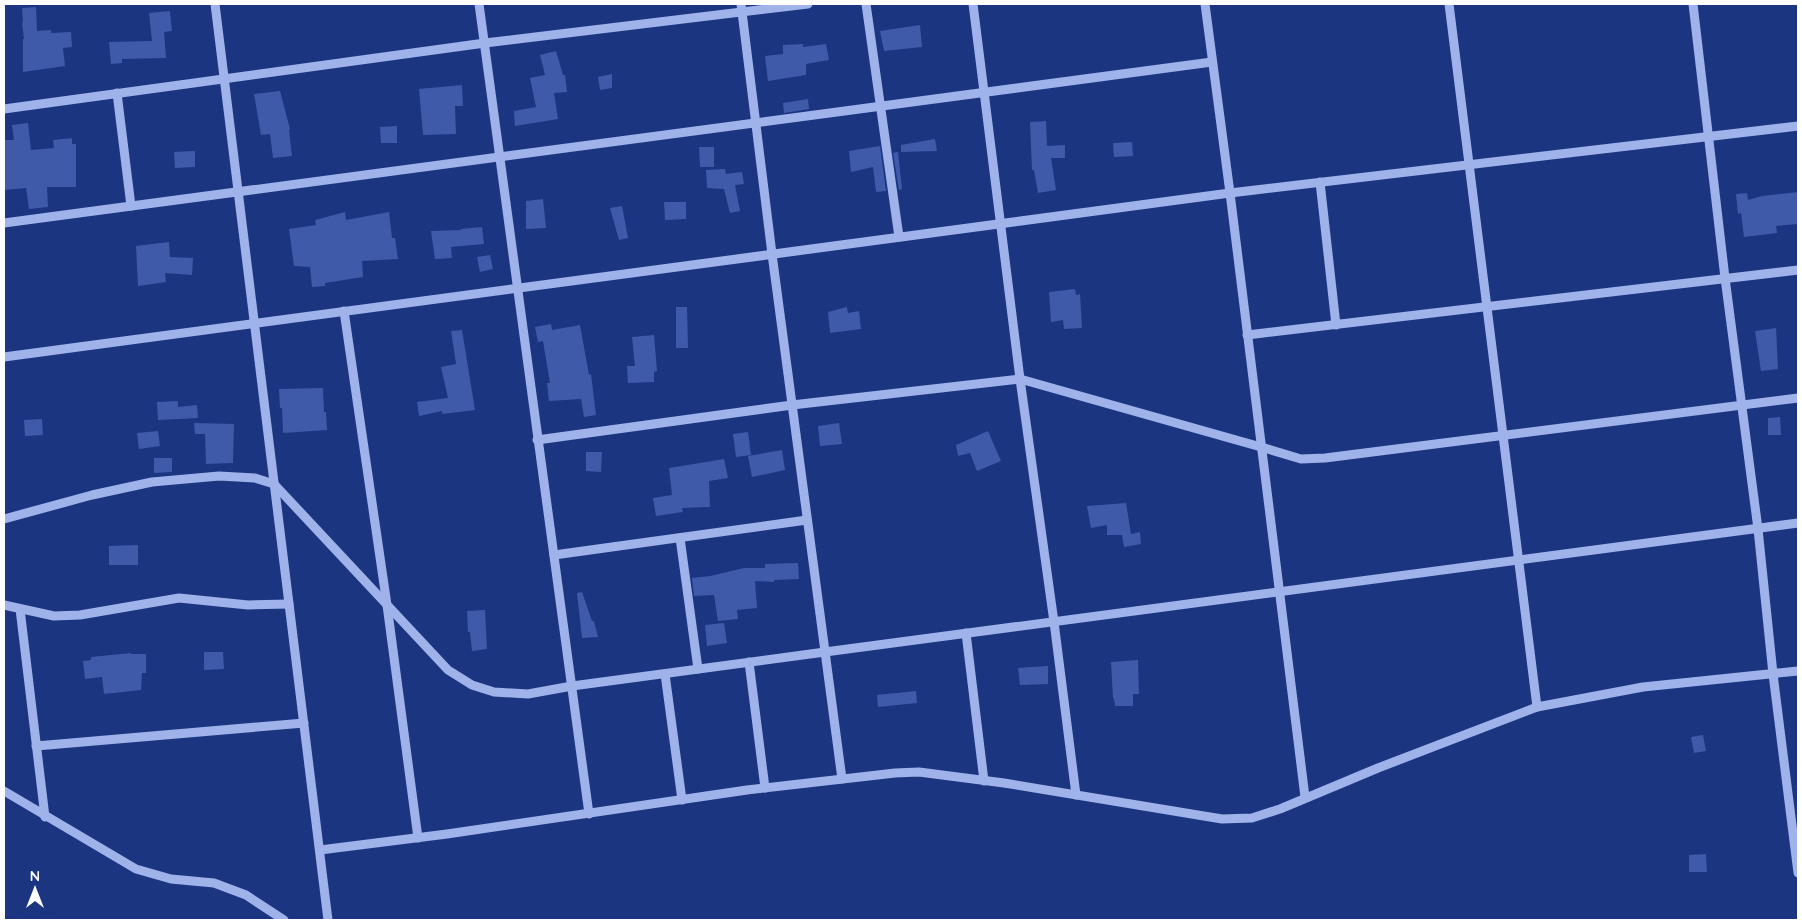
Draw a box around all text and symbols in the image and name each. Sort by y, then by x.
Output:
north arrow [10,864,60,914]
text: N [30,867,40,885]

